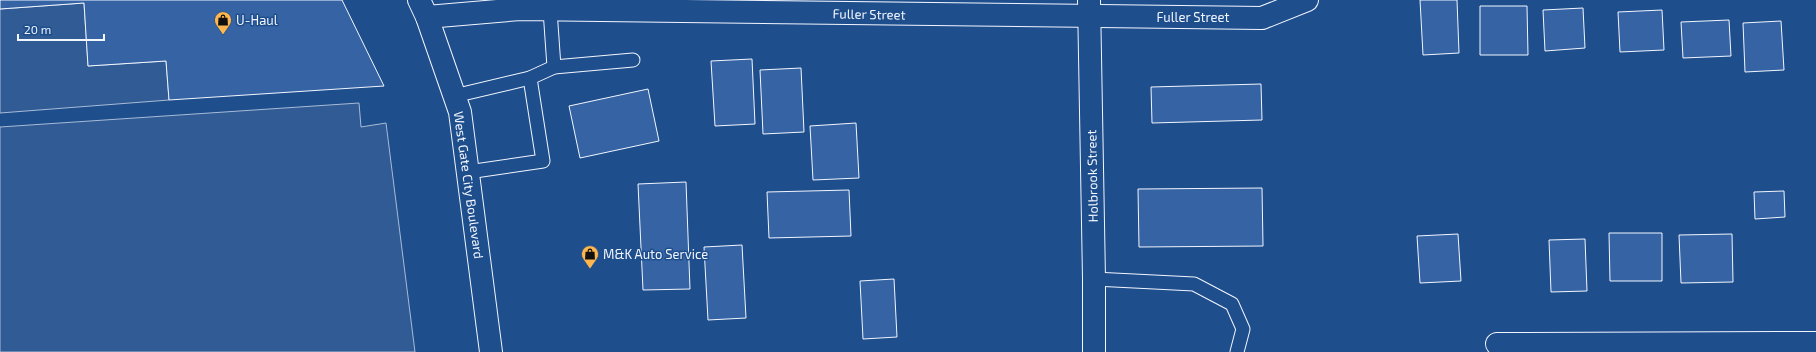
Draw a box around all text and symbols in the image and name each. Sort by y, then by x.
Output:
street label: Fuller Street [832,5,906,23]
street label: Fuller Street [1157,9,1229,25]
shop icon: U-Haul [213,10,233,35]
place label: U-Haul [236,12,278,28]
scale bar [18,16,104,42]
text: 20 m [24,22,51,36]
street label: West Gate City Boulevard [451,110,487,260]
street label: Holbrook Street [1083,129,1101,222]
shop icon: M&K Auto Service [580,244,600,269]
place label: M&K Auto Service [603,246,708,262]

